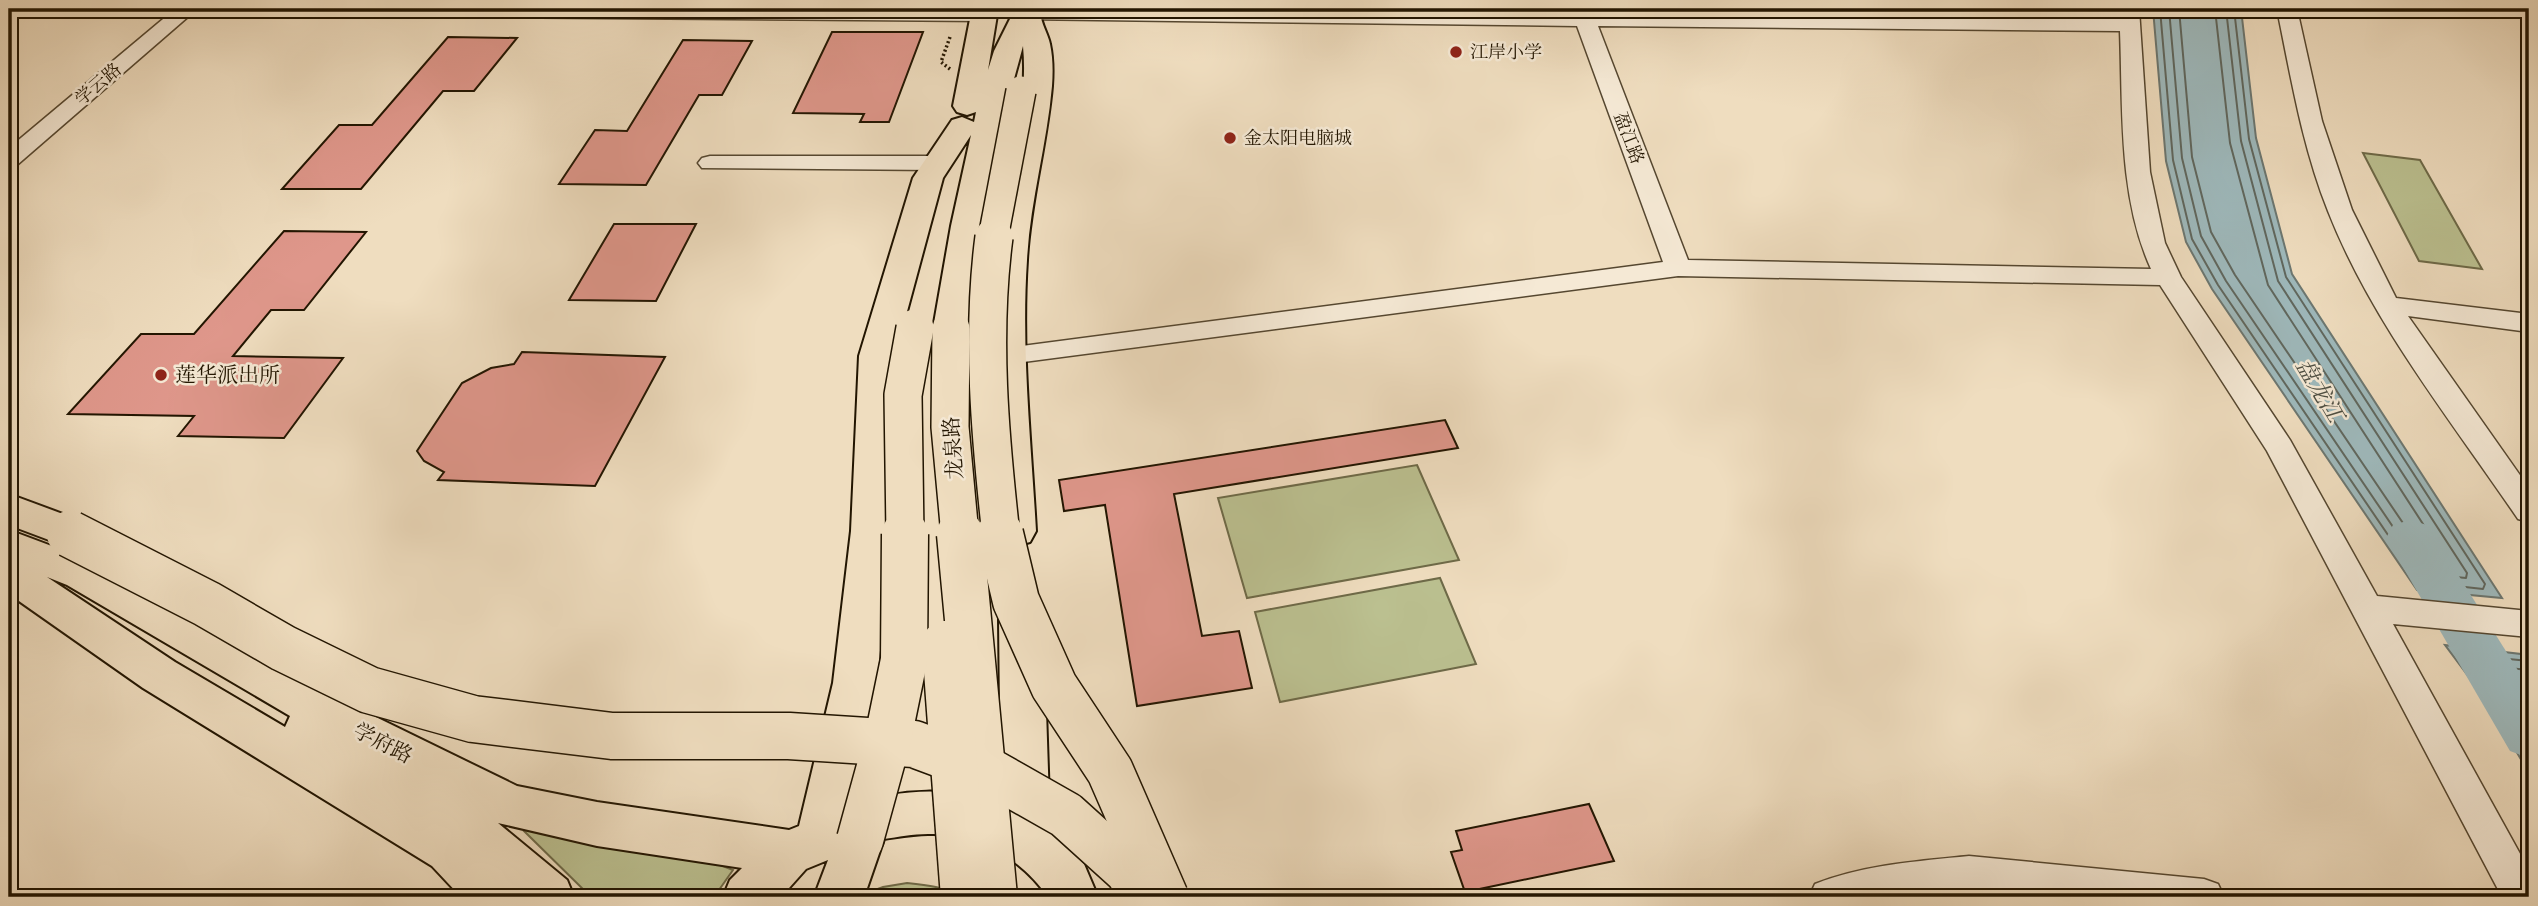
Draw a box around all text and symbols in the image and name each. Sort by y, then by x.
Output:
place label: 江岸小学 [1470,41,1542,63]
marker: 江岸小学 [1448,44,1464,60]
street label: 学云路 [70,58,126,110]
street label: 盈江路 [1609,109,1649,167]
place label: 金太阳电脑城 [1244,127,1352,149]
marker: 金太阳电脑城 [1222,130,1238,146]
water label: 盘龙江 [2290,353,2351,429]
place label: 莲华派出所 [175,362,280,388]
marker: 莲华派出所 [153,367,169,383]
street label: 龙泉路 [938,416,968,480]
street label: 学府路 [349,717,417,769]

